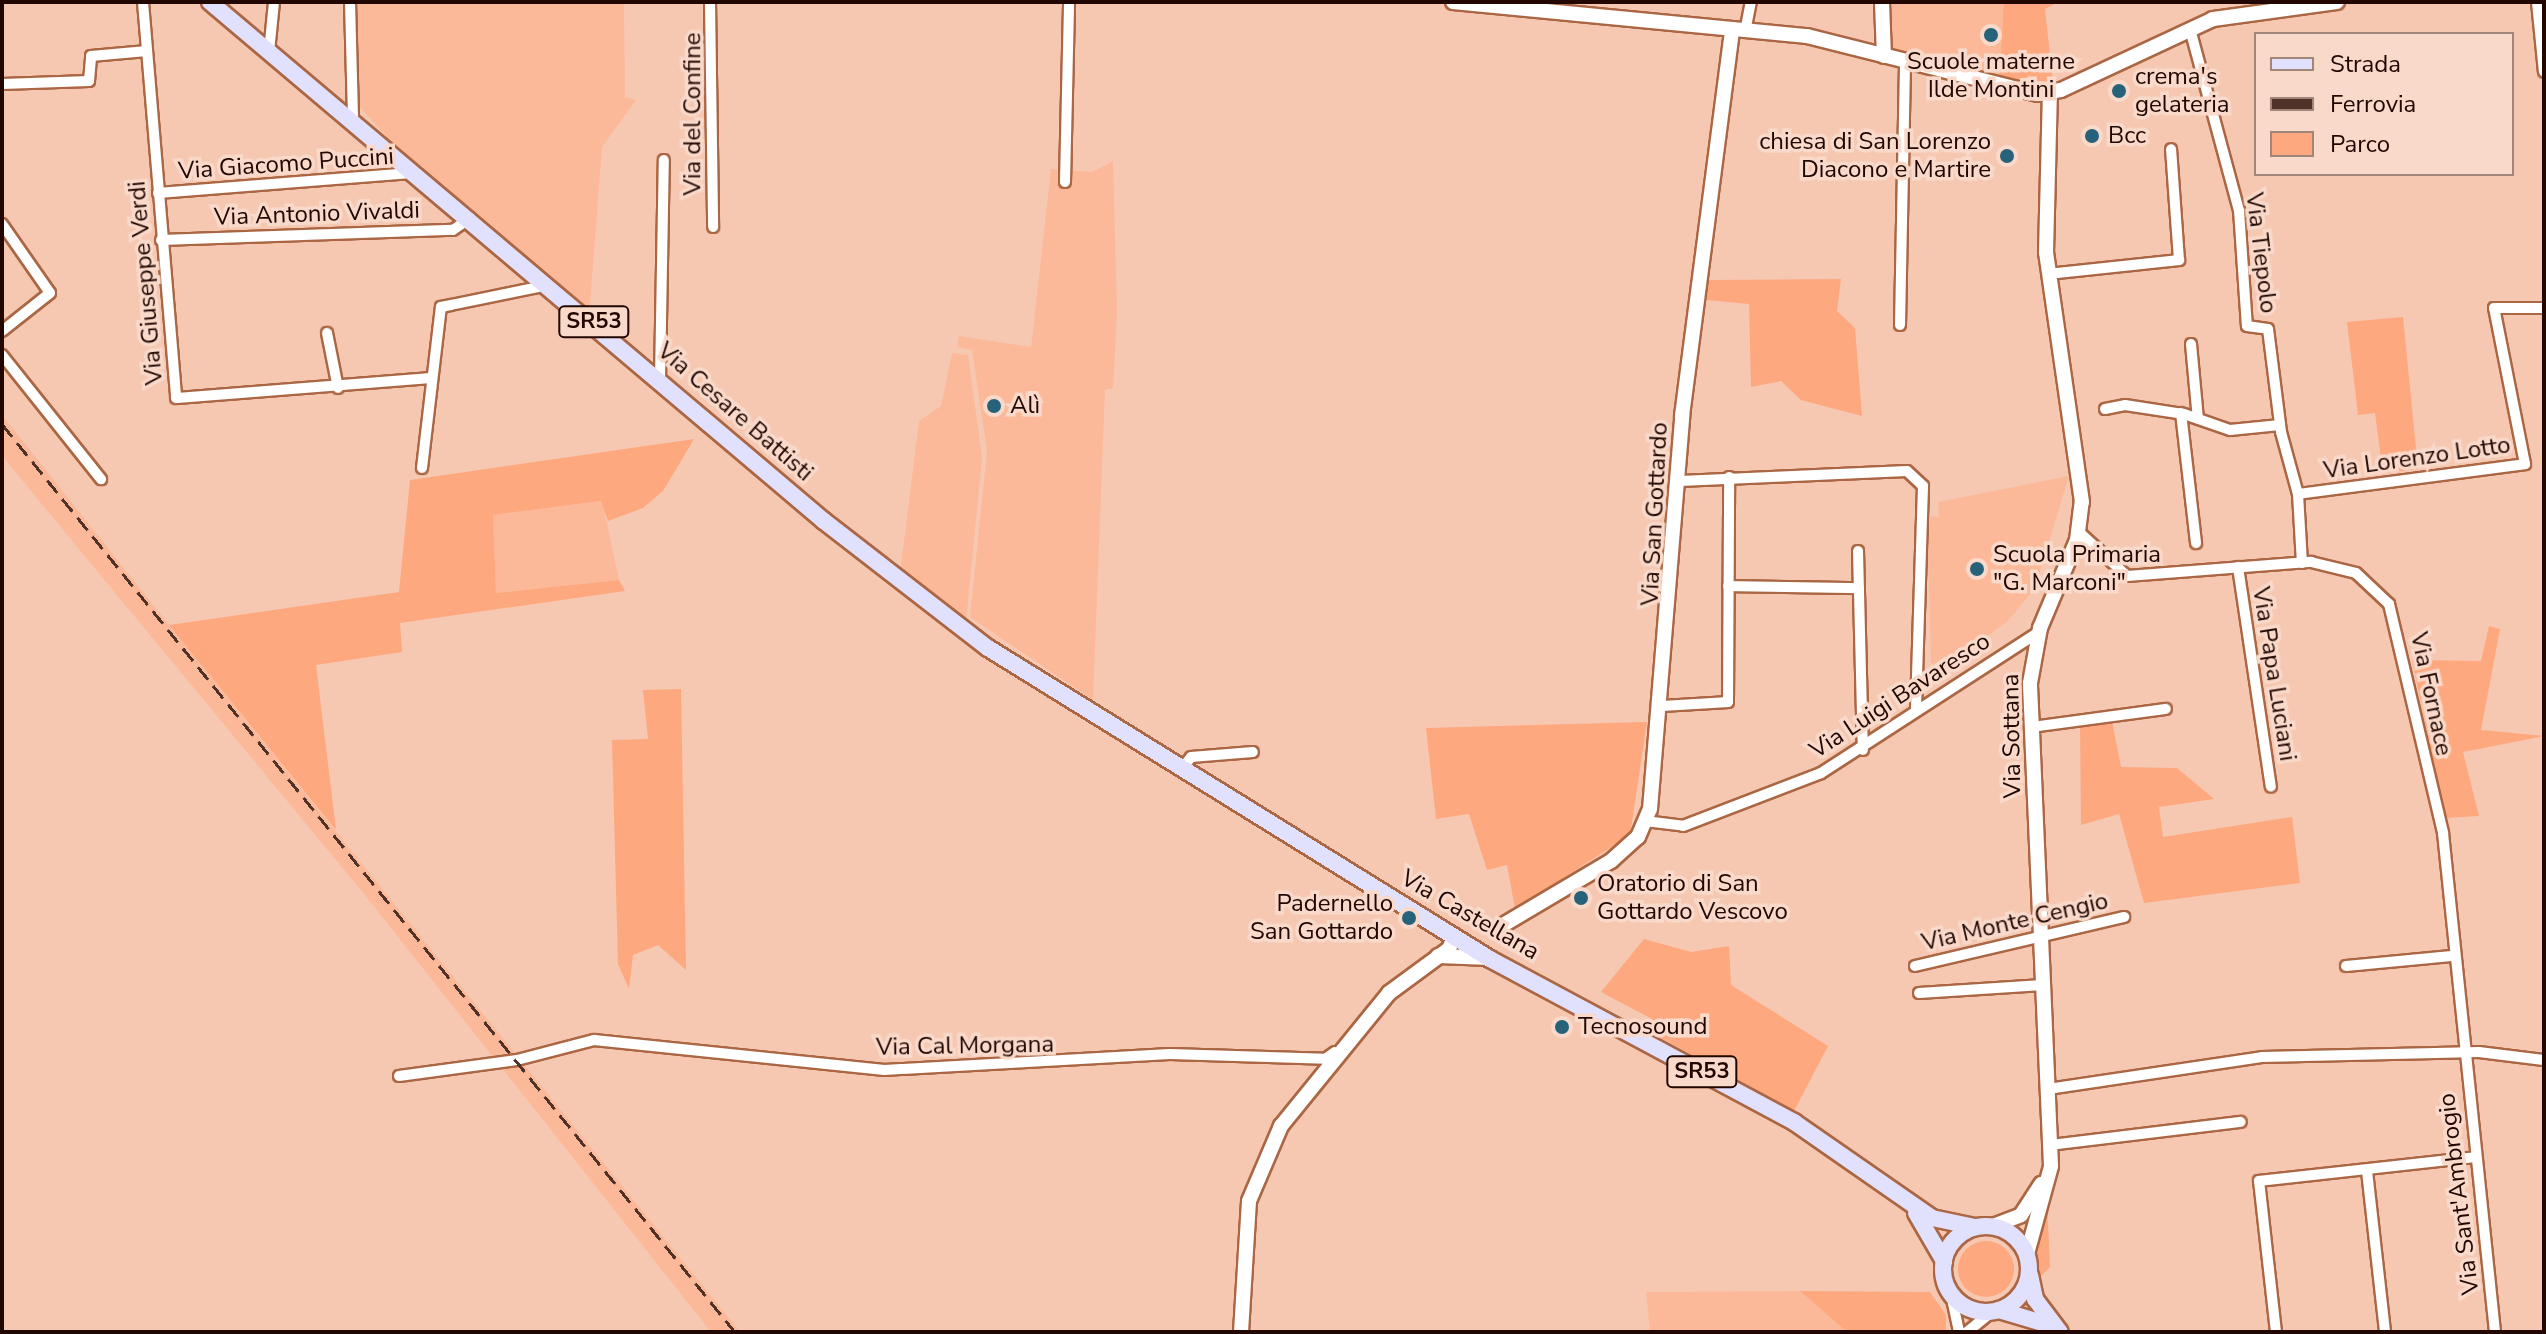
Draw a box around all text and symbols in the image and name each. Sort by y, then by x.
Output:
marker: Scuole materne Ilde Montini [1982,26,2000,44]
street label: Via del Confine [679,32,707,196]
legend [2254,32,2514,176]
place label: Scuole materne Ilde Montini [1907,48,2075,104]
text: Strada [2330,48,2401,80]
place label: crema's gelateria [2135,63,2230,119]
marker: crema's gelateria [2110,82,2128,100]
text: Ferrovia [2330,88,2416,120]
place label: Bcc [2108,122,2146,150]
marker: Bcc [2083,127,2101,145]
place label: chiesa di San Lorenzo Diacono e Martire [1759,128,1991,184]
text: Parco [2330,128,2390,160]
street label: Via Giacomo Puccini [177,142,395,186]
marker: chiesa di San Lorenzo Diacono e Martire [1998,147,2016,165]
street label: Via Giuseppe Verdi [123,180,169,386]
street label: Via Tiepolo [2239,191,2283,315]
street label: Via Antonio Vivaldi [214,196,420,232]
road number: SR53 [558,304,630,340]
street label: Via Cesare Battisti [651,336,819,488]
place label: Alì [1010,392,1040,420]
marker: Alì [985,397,1003,415]
street label: Via San Gottardo [1636,421,1674,607]
street label: Via Lorenzo Lotto [2322,431,2512,485]
place label: Scuola Primaria "G. Marconi" [1993,541,2161,597]
marker: Scuola Primaria "G. Marconi" [1968,560,1986,578]
street label: Via Papa Luciani [2246,585,2302,763]
street label: Via Luigi Bavaresco [1804,627,1996,765]
street label: Via Fornace [2404,630,2458,758]
street label: Via Sottana [1997,673,2027,799]
street label: Via Castellana [1396,864,1544,966]
place label: Oratorio di San Gottardo Vescovo [1597,870,1788,926]
street label: Via Monte Cengio [1919,887,2111,957]
marker: Oratorio di San Gottardo Vescovo [1572,889,1590,907]
place label: Padernello San Gottardo [1250,890,1393,946]
marker: Padernello San Gottardo [1400,909,1418,927]
place label: Tecnosound [1578,1013,1707,1041]
marker: Tecnosound [1553,1018,1571,1036]
street label: Via Cal Morgana [876,1030,1054,1062]
road number: SR53 [1666,1054,1738,1090]
street label: Via Sant'Ambrogio [2432,1092,2486,1296]

